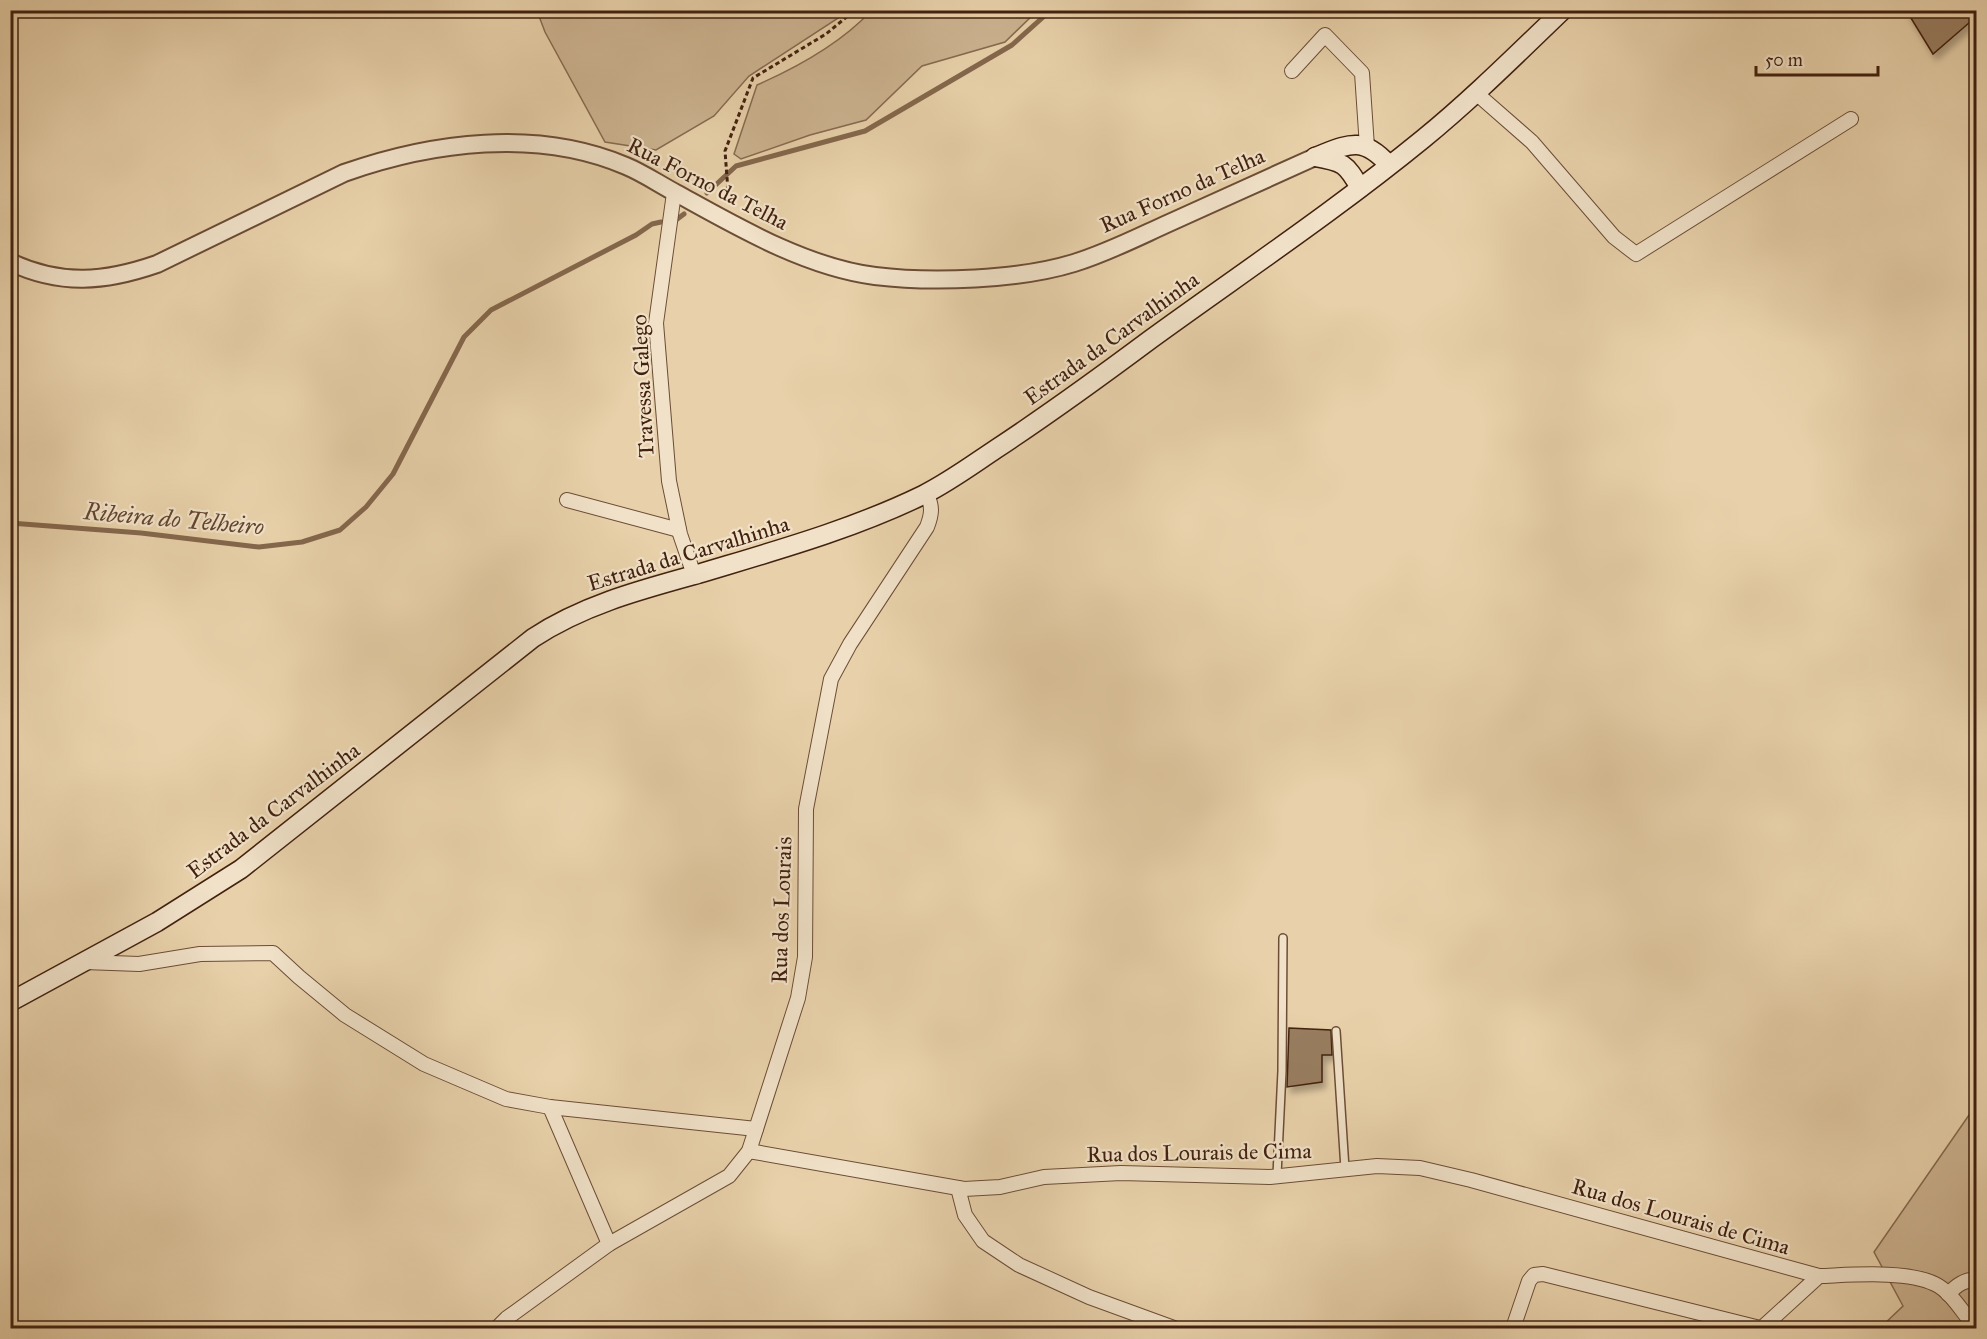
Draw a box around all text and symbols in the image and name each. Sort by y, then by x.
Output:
scale bar [1756,39,1878,77]
text: 50 m [1765,49,1803,71]
street label: Rua Forno da Telha [623,131,793,236]
street label: Rua Forno da Telha [1096,142,1269,239]
street label: Estrada da Carvalhinha [1019,265,1205,411]
street label: Travessa Galego [625,314,660,458]
water label: Ribeira do Telheiro [82,496,265,542]
street label: Estrada da Carvalhinha [584,510,793,597]
street label: Estrada da Carvalhinha [182,736,366,884]
street label: Rua dos Lourais [765,836,798,984]
street label: Rua dos Lourais de Cima [1086,1137,1313,1168]
street label: Rua dos Lourais de Cima [1569,1172,1794,1261]

